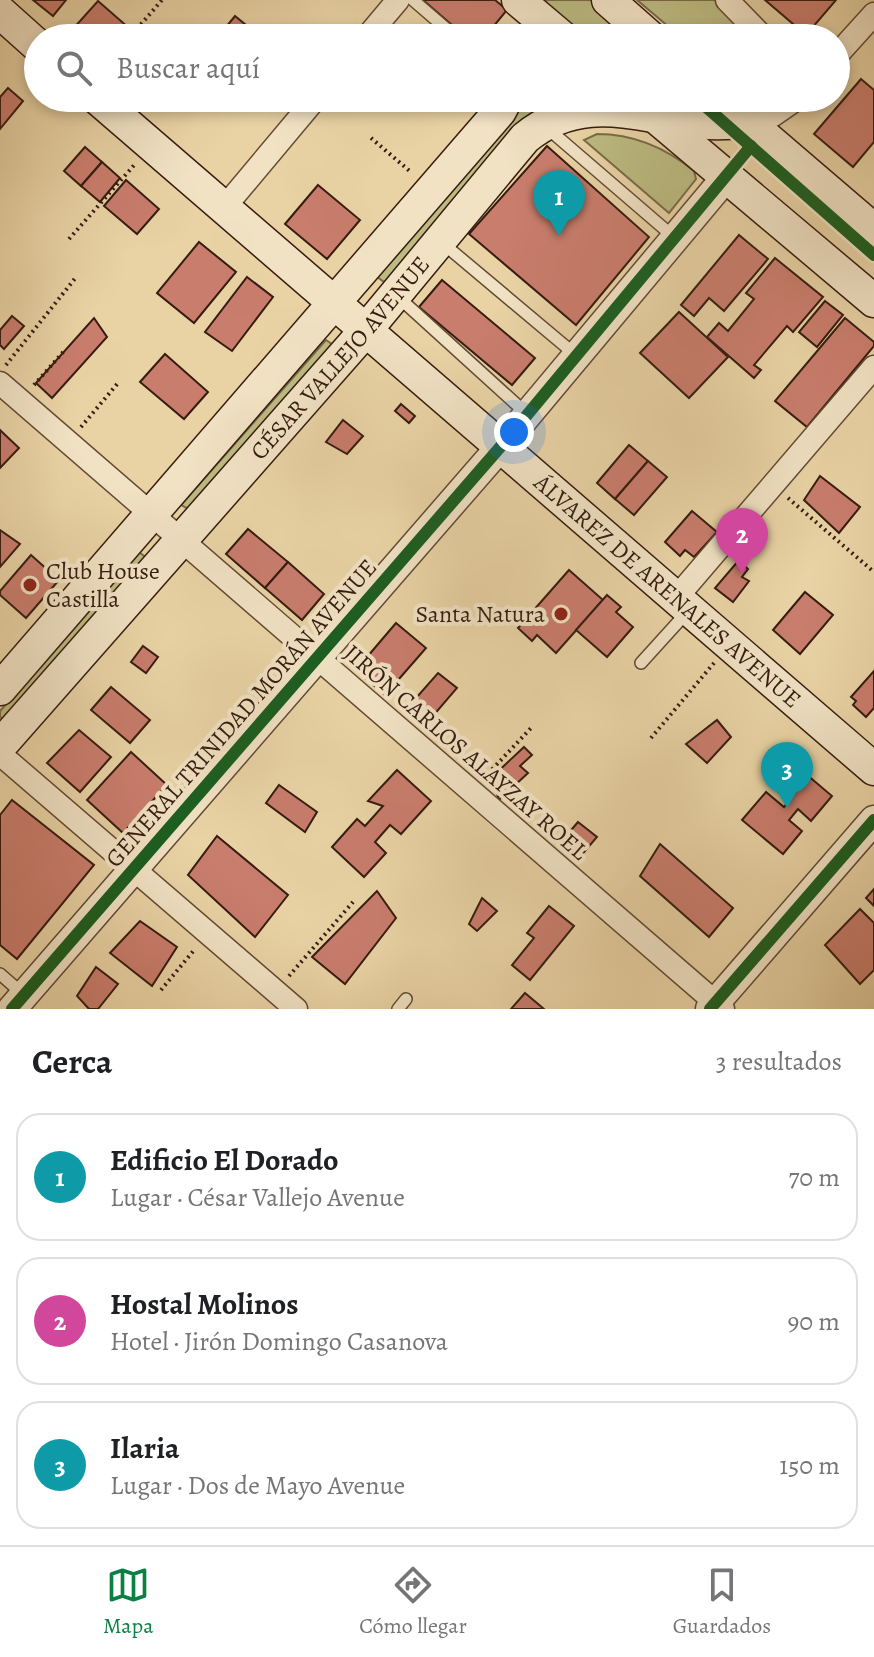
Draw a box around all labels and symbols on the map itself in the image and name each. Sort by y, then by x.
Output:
pin: 1 [533,170,585,236]
street label: CÉSAR VALLEJO AVENUE [243,249,437,467]
your location [494,412,534,452]
street label: ÁLVAREZ DE ARENALES AVENUE [527,466,808,715]
pin: 2 [716,508,768,574]
street label: GENERAL TRINIDAD MORÁN AVENUE [98,552,384,874]
place label: Club House Castilla [46,555,160,615]
marker: Club House Castilla [21,576,39,594]
place label: Santa Natura [416,598,546,630]
marker: Santa Natura [552,605,570,623]
street label: JIRÓN CARLOS ALAYZAY ROEL [337,637,596,868]
pin: 3 [761,742,813,808]

